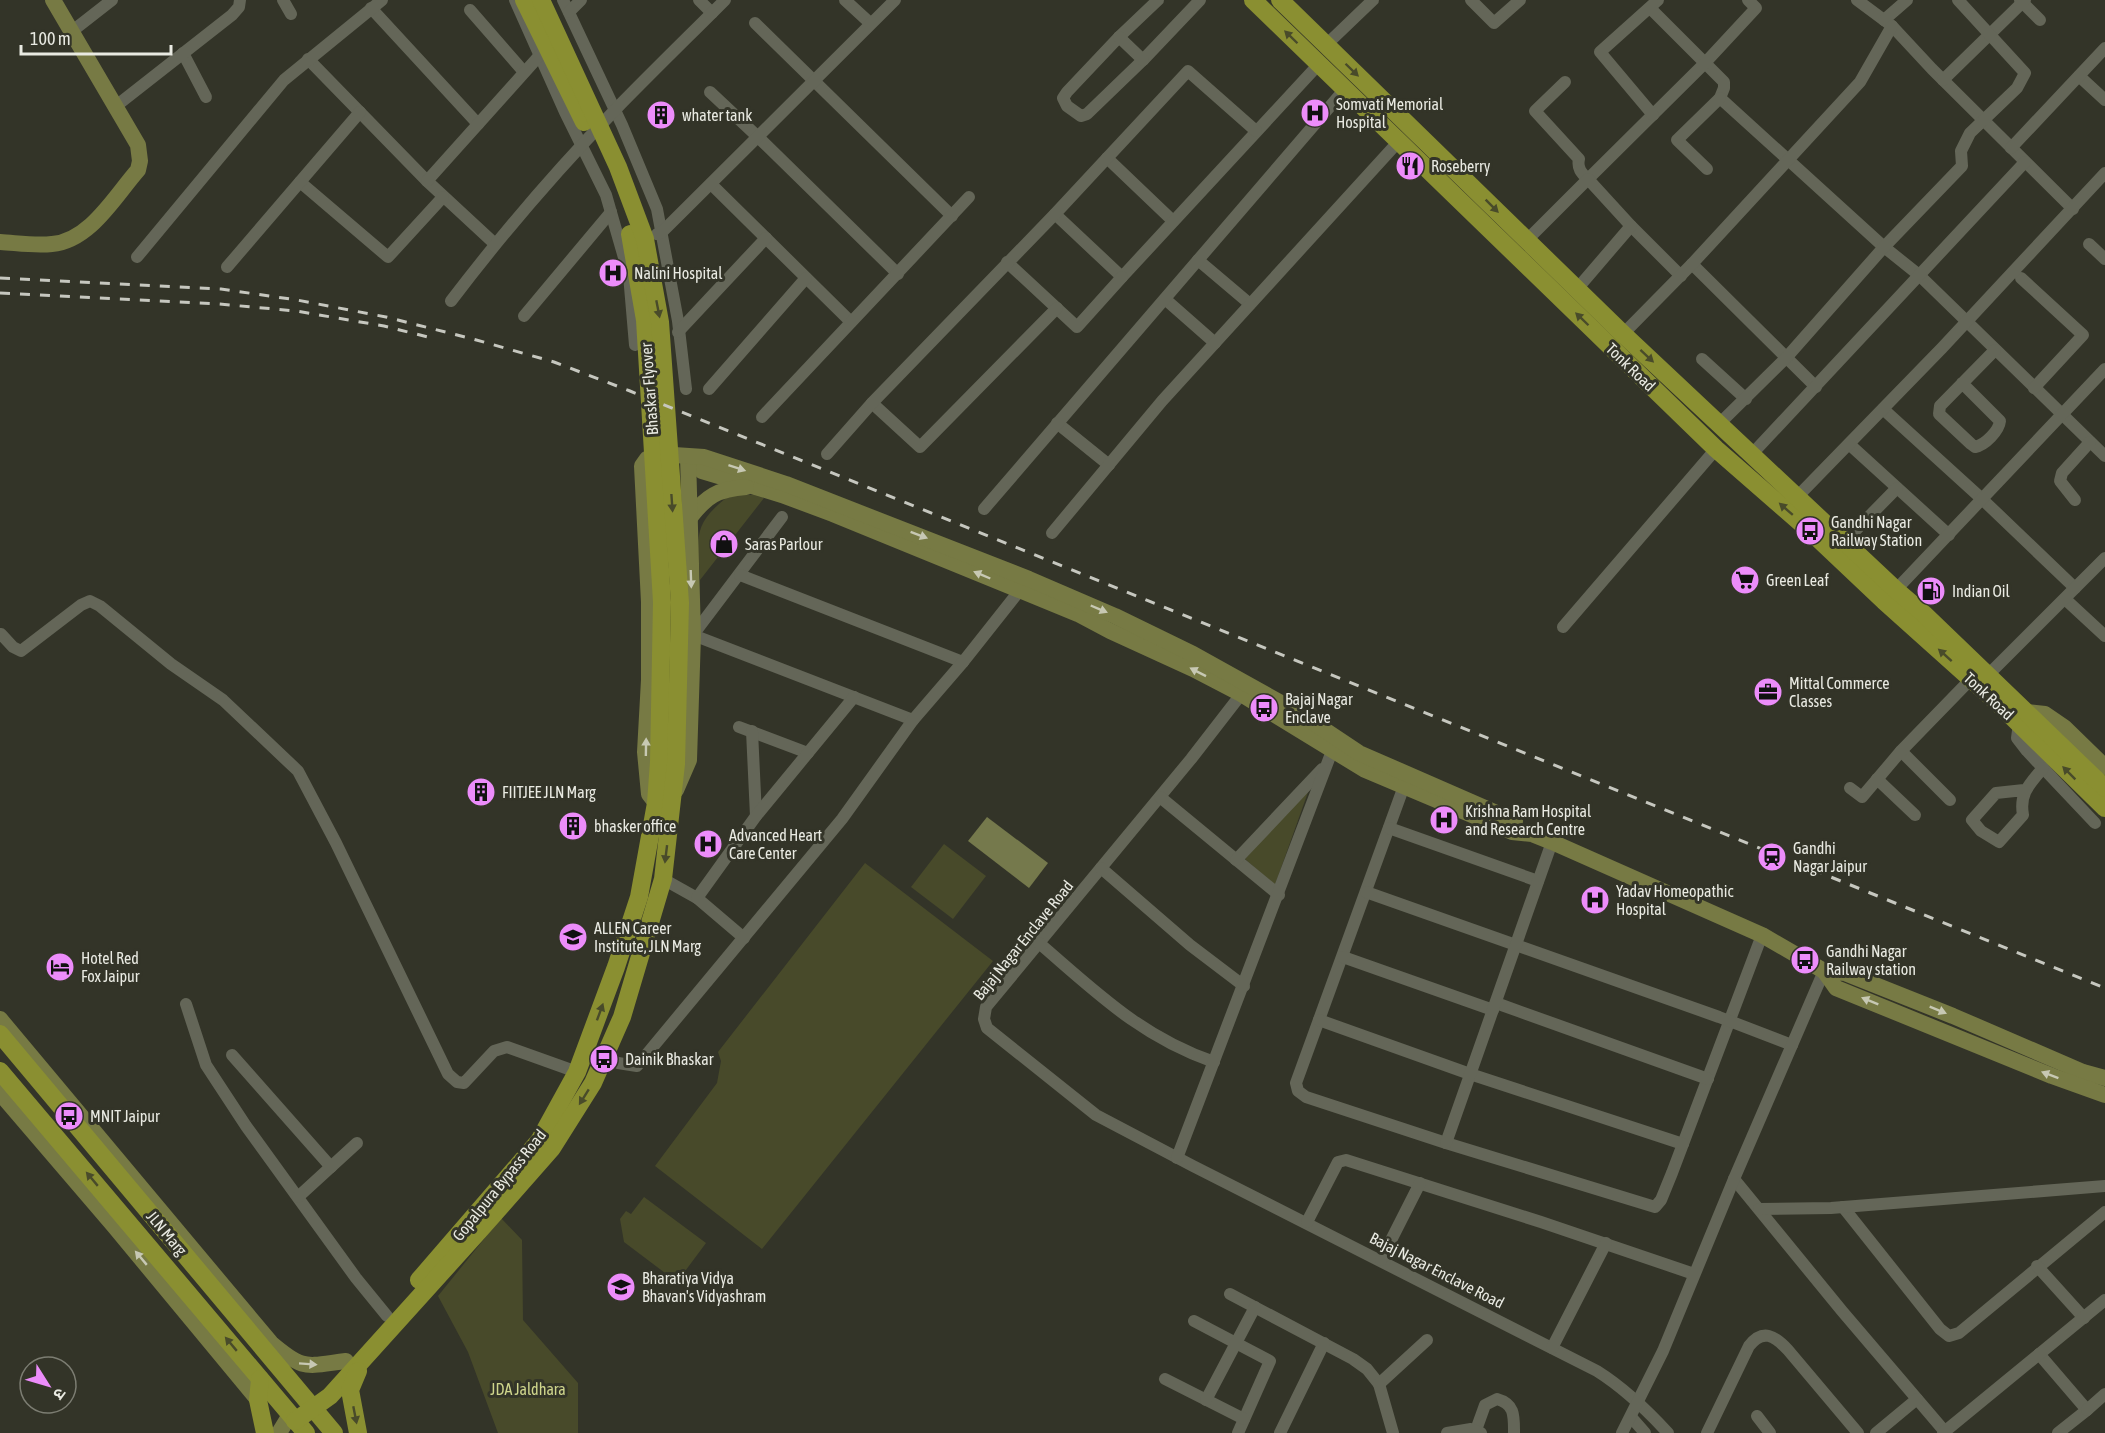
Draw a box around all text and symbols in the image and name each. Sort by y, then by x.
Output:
scale bar [21,18,171,56]
text: 100 m [30,28,71,49]
one-way arrow [1284,30,1299,44]
one-way arrow [1345,63,1360,77]
place label: Somvati Memorial Hospital [1336,95,1444,132]
hospital icon: Somvati Memorial Hospital [1299,97,1331,129]
building icon: whater tank [645,99,677,131]
place label: whater tank [682,106,752,124]
restaurant icon: Roseberry [1394,150,1426,182]
place label: Roseberry [1431,157,1491,176]
one-way arrow [1485,198,1499,212]
hospital icon: Nalini Hospital [597,257,629,289]
place label: Nalini Hospital [634,264,723,283]
one-way arrow [654,299,663,318]
one-way arrow [1576,312,1590,326]
street label: Tonk Road [1603,339,1659,395]
street label: Bhaskar Flyover [637,342,662,436]
one-way arrow [1640,349,1655,363]
one-way arrow [728,464,746,473]
one-way arrow [667,493,677,512]
one-way arrow [1778,503,1794,516]
place label: Gandhi Nagar Railway Station [1831,513,1922,550]
bus stop icon: Gandhi Nagar Railway Station [1794,515,1826,547]
shop icon: Saras Parlour [708,528,740,560]
one-way arrow [910,530,928,540]
place label: Saras Parlour [745,535,823,553]
supermarket icon: Green Leaf [1729,564,1761,596]
one-way arrow [687,569,696,588]
one-way arrow [973,570,991,580]
place label: Green Leaf [1766,571,1829,589]
fuel station icon: Indian Oil [1915,575,1947,607]
place label: Indian Oil [1952,582,2011,600]
one-way arrow [1090,605,1108,614]
one-way arrow [1938,649,1953,662]
one-way arrow [1189,667,1206,677]
street label: Tonk Road [1961,669,2017,723]
place label: Mittal Commerce Classes [1789,674,1889,710]
office icon: Mittal Commerce Classes [1752,676,1784,708]
place label: Bajaj Nagar Enclave [1285,690,1353,726]
bus stop icon: Bajaj Nagar Enclave [1248,692,1280,724]
one-way arrow [641,737,650,756]
one-way arrow [2063,767,2077,781]
building icon: FIITJEE JLN Marg [465,776,497,808]
place label: FIITJEE JLN Marg [502,783,596,802]
place label: Krishna Ram Hospital and Research Centre [1465,802,1592,838]
hospital icon: Krishna Ram Hospital and Research Centre [1428,804,1460,836]
building icon: bhasker office [557,810,589,842]
place label: bhasker office [594,817,676,835]
place label: Advanced Heart Care Center [729,826,822,862]
hospital icon: Advanced Heart Care Center [692,828,724,860]
place label: Gandhi Nagar Jaipur [1793,839,1867,876]
station icon: Gandhi Nagar Jaipur [1756,841,1788,873]
one-way arrow [662,845,671,864]
street label: Bajaj Nagar Enclave Road [969,877,1077,1004]
place label: Yadav Homeopathic Hospital [1616,882,1734,919]
hospital icon: Yadav Homeopathic Hospital [1579,884,1611,916]
place label: ALLEN Career Institute, JLN Marg [594,919,701,956]
school or university icon: ALLEN Career Institute, JLN Marg [557,921,589,953]
place label: Gandhi Nagar Railway station [1826,942,1916,979]
bus stop icon: Gandhi Nagar Railway station [1789,944,1821,976]
place label: Hotel Red Fox Jaipur [81,949,140,986]
hotel icon: Hotel Red Fox Jaipur [44,951,76,983]
one-way arrow [1860,996,1878,1006]
one-way arrow [596,1003,605,1021]
one-way arrow [1930,1005,1948,1015]
bus stop icon: Dainik Bhaskar [588,1043,620,1075]
place label: Dainik Bhaskar [625,1050,714,1068]
one-way arrow [2041,1070,2059,1080]
one-way arrow [579,1089,590,1105]
bus stop icon: MNIT Jaipur [53,1100,85,1132]
place label: MNIT Jaipur [90,1107,160,1126]
street label: Gopalpura Bypass Road [449,1126,550,1245]
one-way arrow [86,1172,99,1187]
street label: JLN Marg [143,1207,191,1260]
street label: Bajaj Nagar Enclave Road [1366,1228,1507,1313]
one-way arrow [135,1251,148,1266]
place label: Bharatiya Vidya Bhavan's Vidyashram [642,1269,766,1306]
school or university icon: Bharatiya Vidya Bhavan's Vidyashram [605,1271,637,1303]
one-way arrow [225,1337,238,1352]
north arrow [18,1355,78,1415]
one-way arrow [299,1359,318,1368]
park label: JDA Jaldhara [490,1380,566,1398]
text: उ [50,1385,70,1404]
one-way arrow [351,1406,360,1425]

